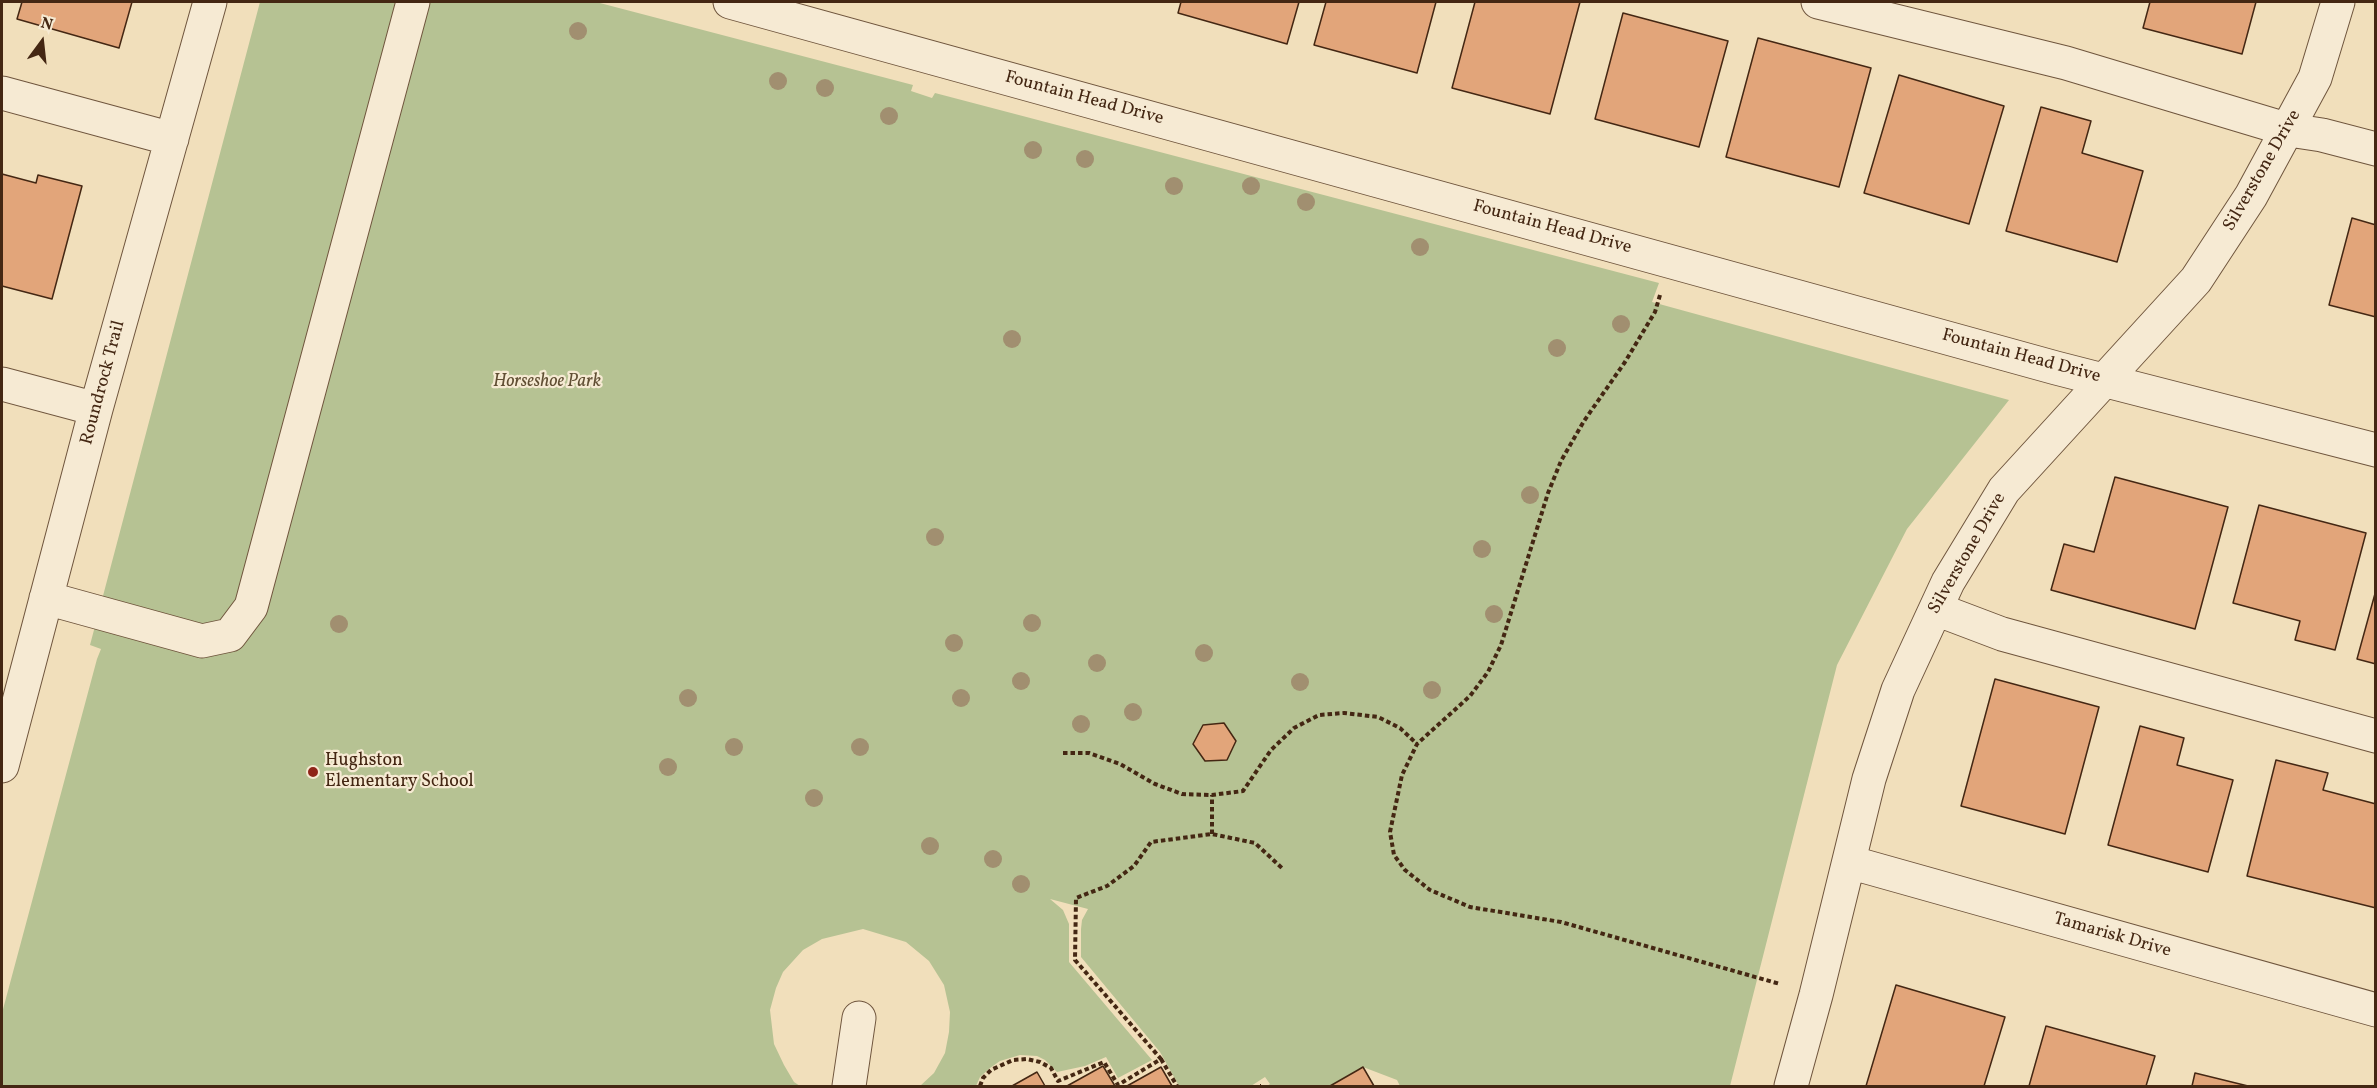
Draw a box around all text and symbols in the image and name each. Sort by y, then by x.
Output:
north arrow [12,12,72,72]
text: N [38,12,55,37]
street label: Fountain Head Drive [1002,67,1166,131]
street label: Silverstone Drive [2220,107,2306,235]
street label: Fountain Head Drive [1470,196,1634,260]
street label: Roundrock Trail [77,318,131,448]
street label: Fountain Head Drive [1939,325,2103,389]
park label: Horseshoe Park [493,372,601,394]
street label: Silverstone Drive [1925,490,2011,618]
place label: Hughston Elementary School [325,751,474,794]
marker: Hughston Elementary School [306,765,320,779]
street label: Tamarisk Drive [2051,909,2173,963]

